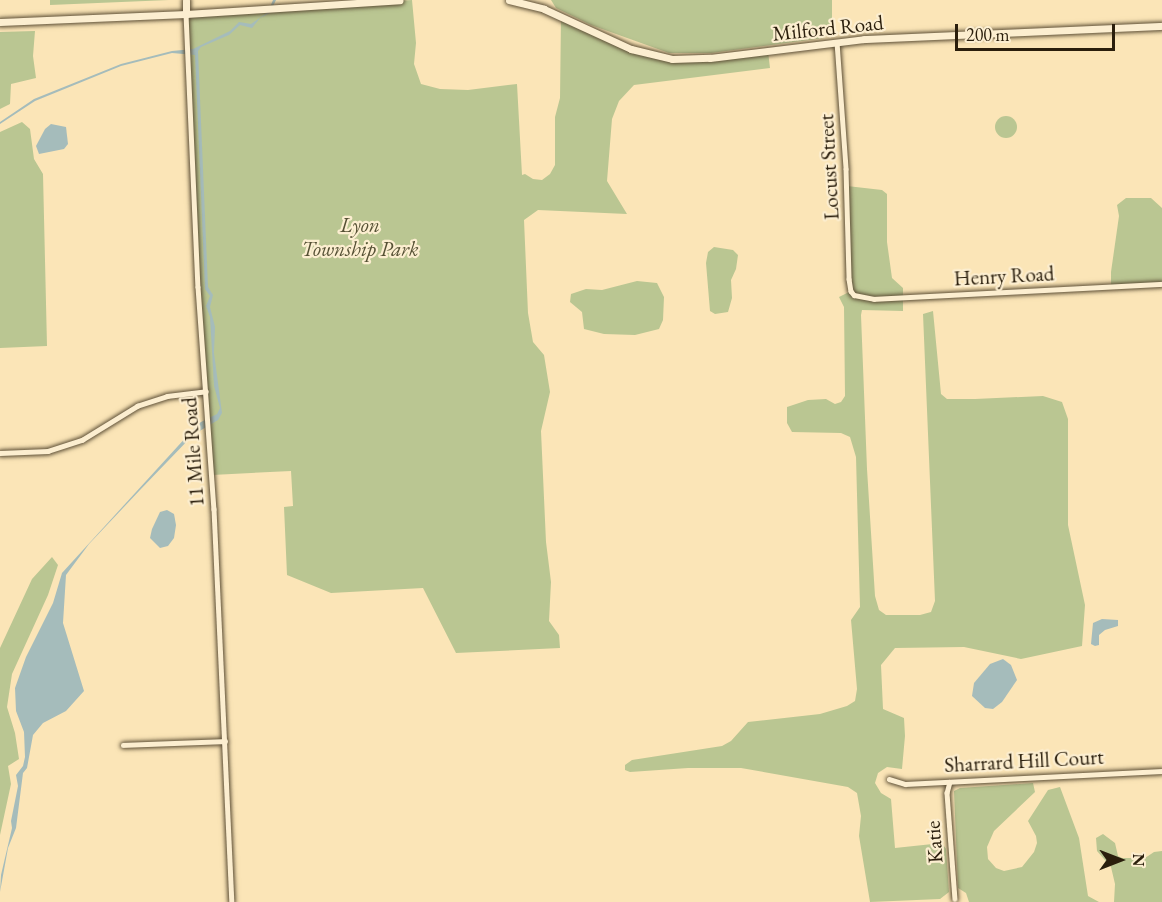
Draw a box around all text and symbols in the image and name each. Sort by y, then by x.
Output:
street label: Milford Road [771,10,885,46]
scale bar [958,12,1118,50]
text: 200 m [966,23,1010,46]
street label: Locust Street [814,113,844,221]
park label: Lyon Township Park [301,212,419,262]
street label: Henry Road [953,261,1055,291]
street label: 11 Mile Road [177,396,209,508]
street label: Sharrard Hill Court [944,744,1104,778]
street label: Katie [920,820,948,864]
north arrow [1090,830,1150,890]
text: N [1128,854,1149,866]

